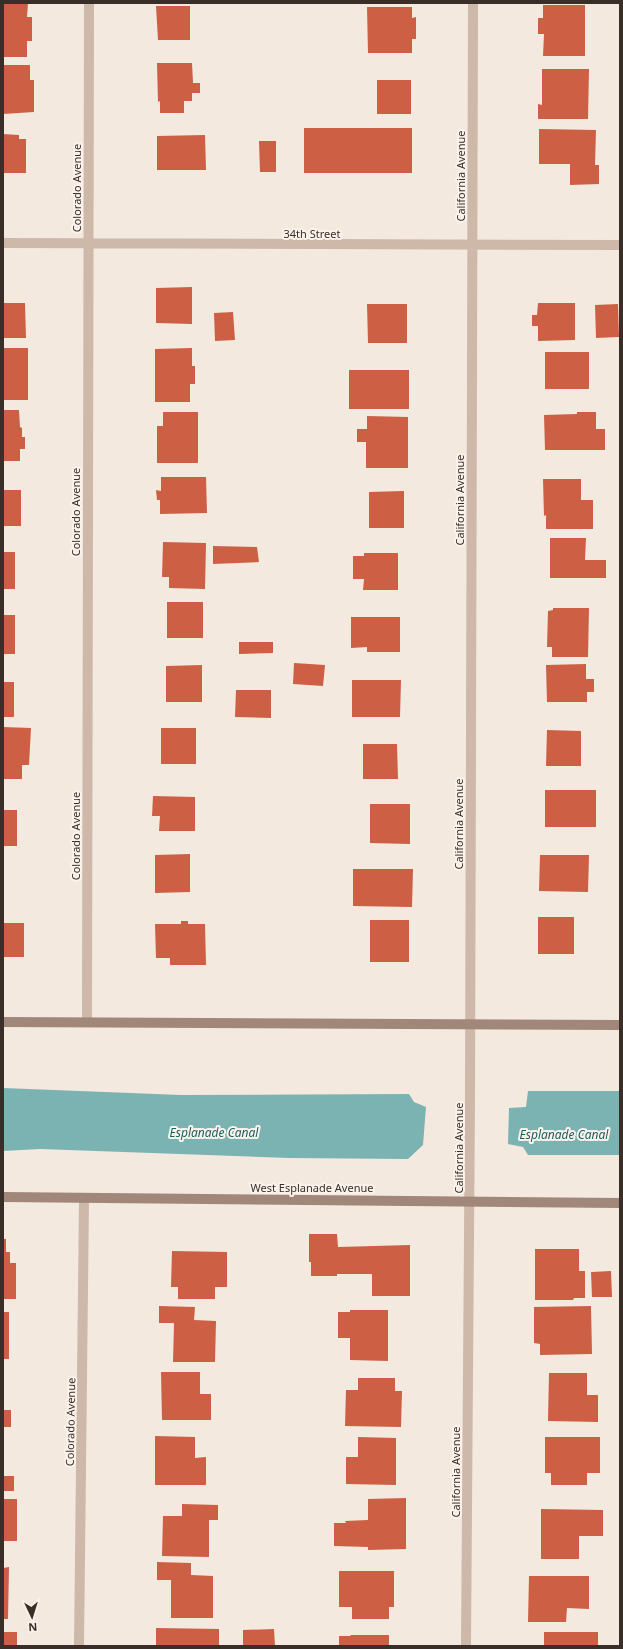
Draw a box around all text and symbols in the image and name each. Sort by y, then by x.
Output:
street label: California Avenue [453,130,468,222]
street label: Colorado Avenue [69,144,84,232]
street label: 34th Street [284,226,340,241]
street label: California Avenue [452,454,467,546]
street label: Colorado Avenue [68,468,83,556]
street label: California Avenue [451,778,466,870]
street label: Colorado Avenue [68,792,83,880]
street label: California Avenue [451,1102,466,1194]
water label: Esplanade Canal [170,1124,259,1141]
water label: Esplanade Canal [520,1126,609,1143]
street label: West Esplanade Avenue [251,1180,373,1195]
street label: Colorado Avenue [62,1378,78,1466]
street label: California Avenue [448,1426,463,1518]
north arrow [12,1597,52,1637]
text: N [28,1620,38,1635]

